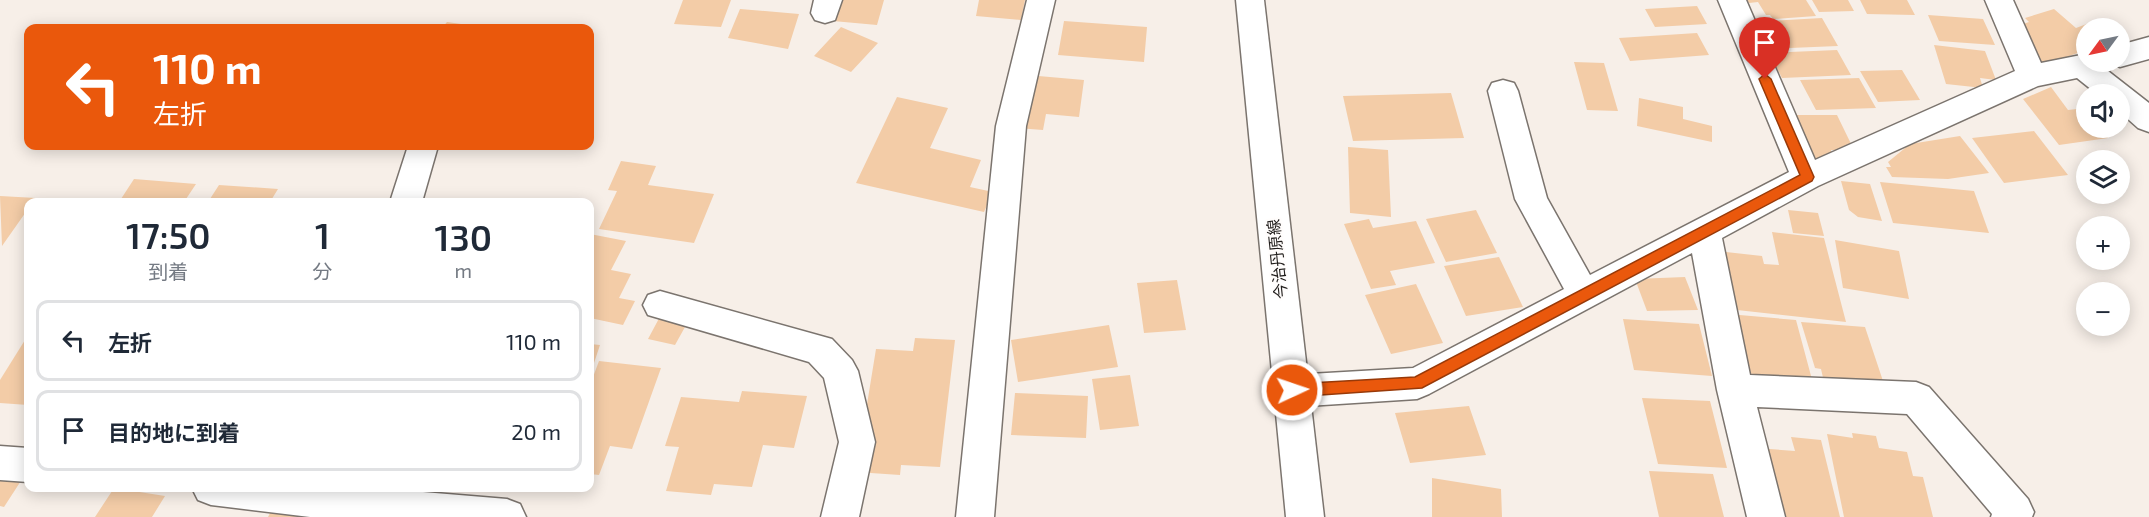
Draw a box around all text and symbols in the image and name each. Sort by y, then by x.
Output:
pin [1739,17,1790,79]
north arrow [2076,18,2130,72]
map controls [2076,18,2130,336]
icon: arrive [1748,26,1781,59]
text: 110 m [153,42,262,92]
icon: left [54,48,132,126]
button: sound [2076,84,2130,138]
text: 左折 [153,97,207,129]
button: layers [2076,150,2130,204]
text: 17:50 [126,213,211,256]
text: 1 [315,213,330,256]
text: 130 [434,215,492,258]
button: + [2076,216,2130,270]
street label: 今治丹原線 [1263,218,1290,300]
text: m [454,258,472,282]
text: 到着 [148,259,188,283]
text: 分 [313,259,333,283]
button: − [2076,282,2130,336]
icon: left [57,324,90,357]
text: 110 m [506,328,561,354]
text: 左折 [108,329,152,355]
position arrow [1260,358,1324,422]
icon: arrive [57,414,90,447]
text: 20 m [511,418,561,444]
text: 目的地に到着 [108,419,240,445]

